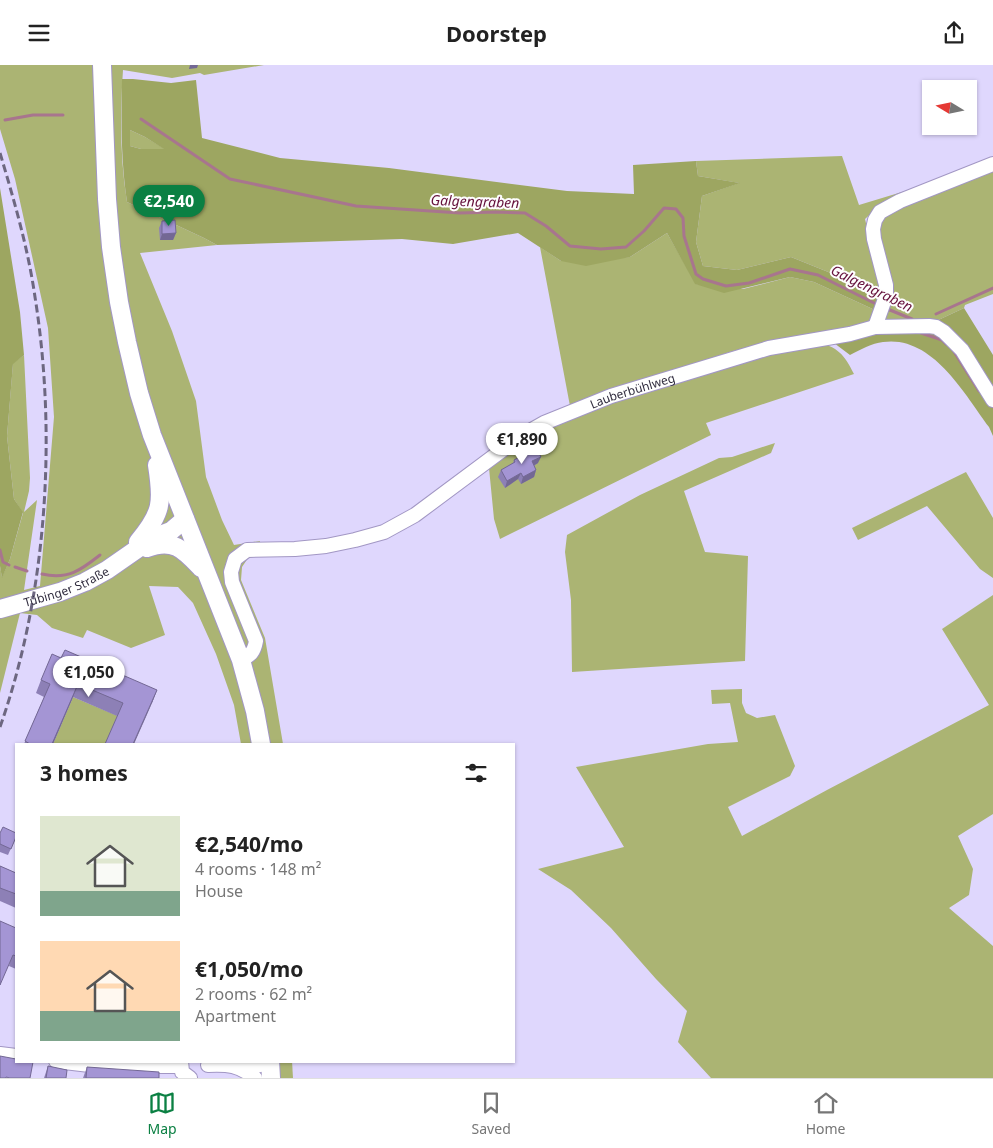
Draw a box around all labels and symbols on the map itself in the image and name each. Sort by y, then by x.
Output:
north arrow [922,80,978,135]
pin: €2,540 [128,185,210,227]
water label: Galgengraben [430,190,520,212]
water label: Galgengraben [828,260,916,316]
street label: Lauberbühlweg [587,369,677,412]
pin: €1,890 [481,423,563,465]
street label: Tübinger Straße [22,562,112,610]
pin: €1,050 [48,655,130,698]

